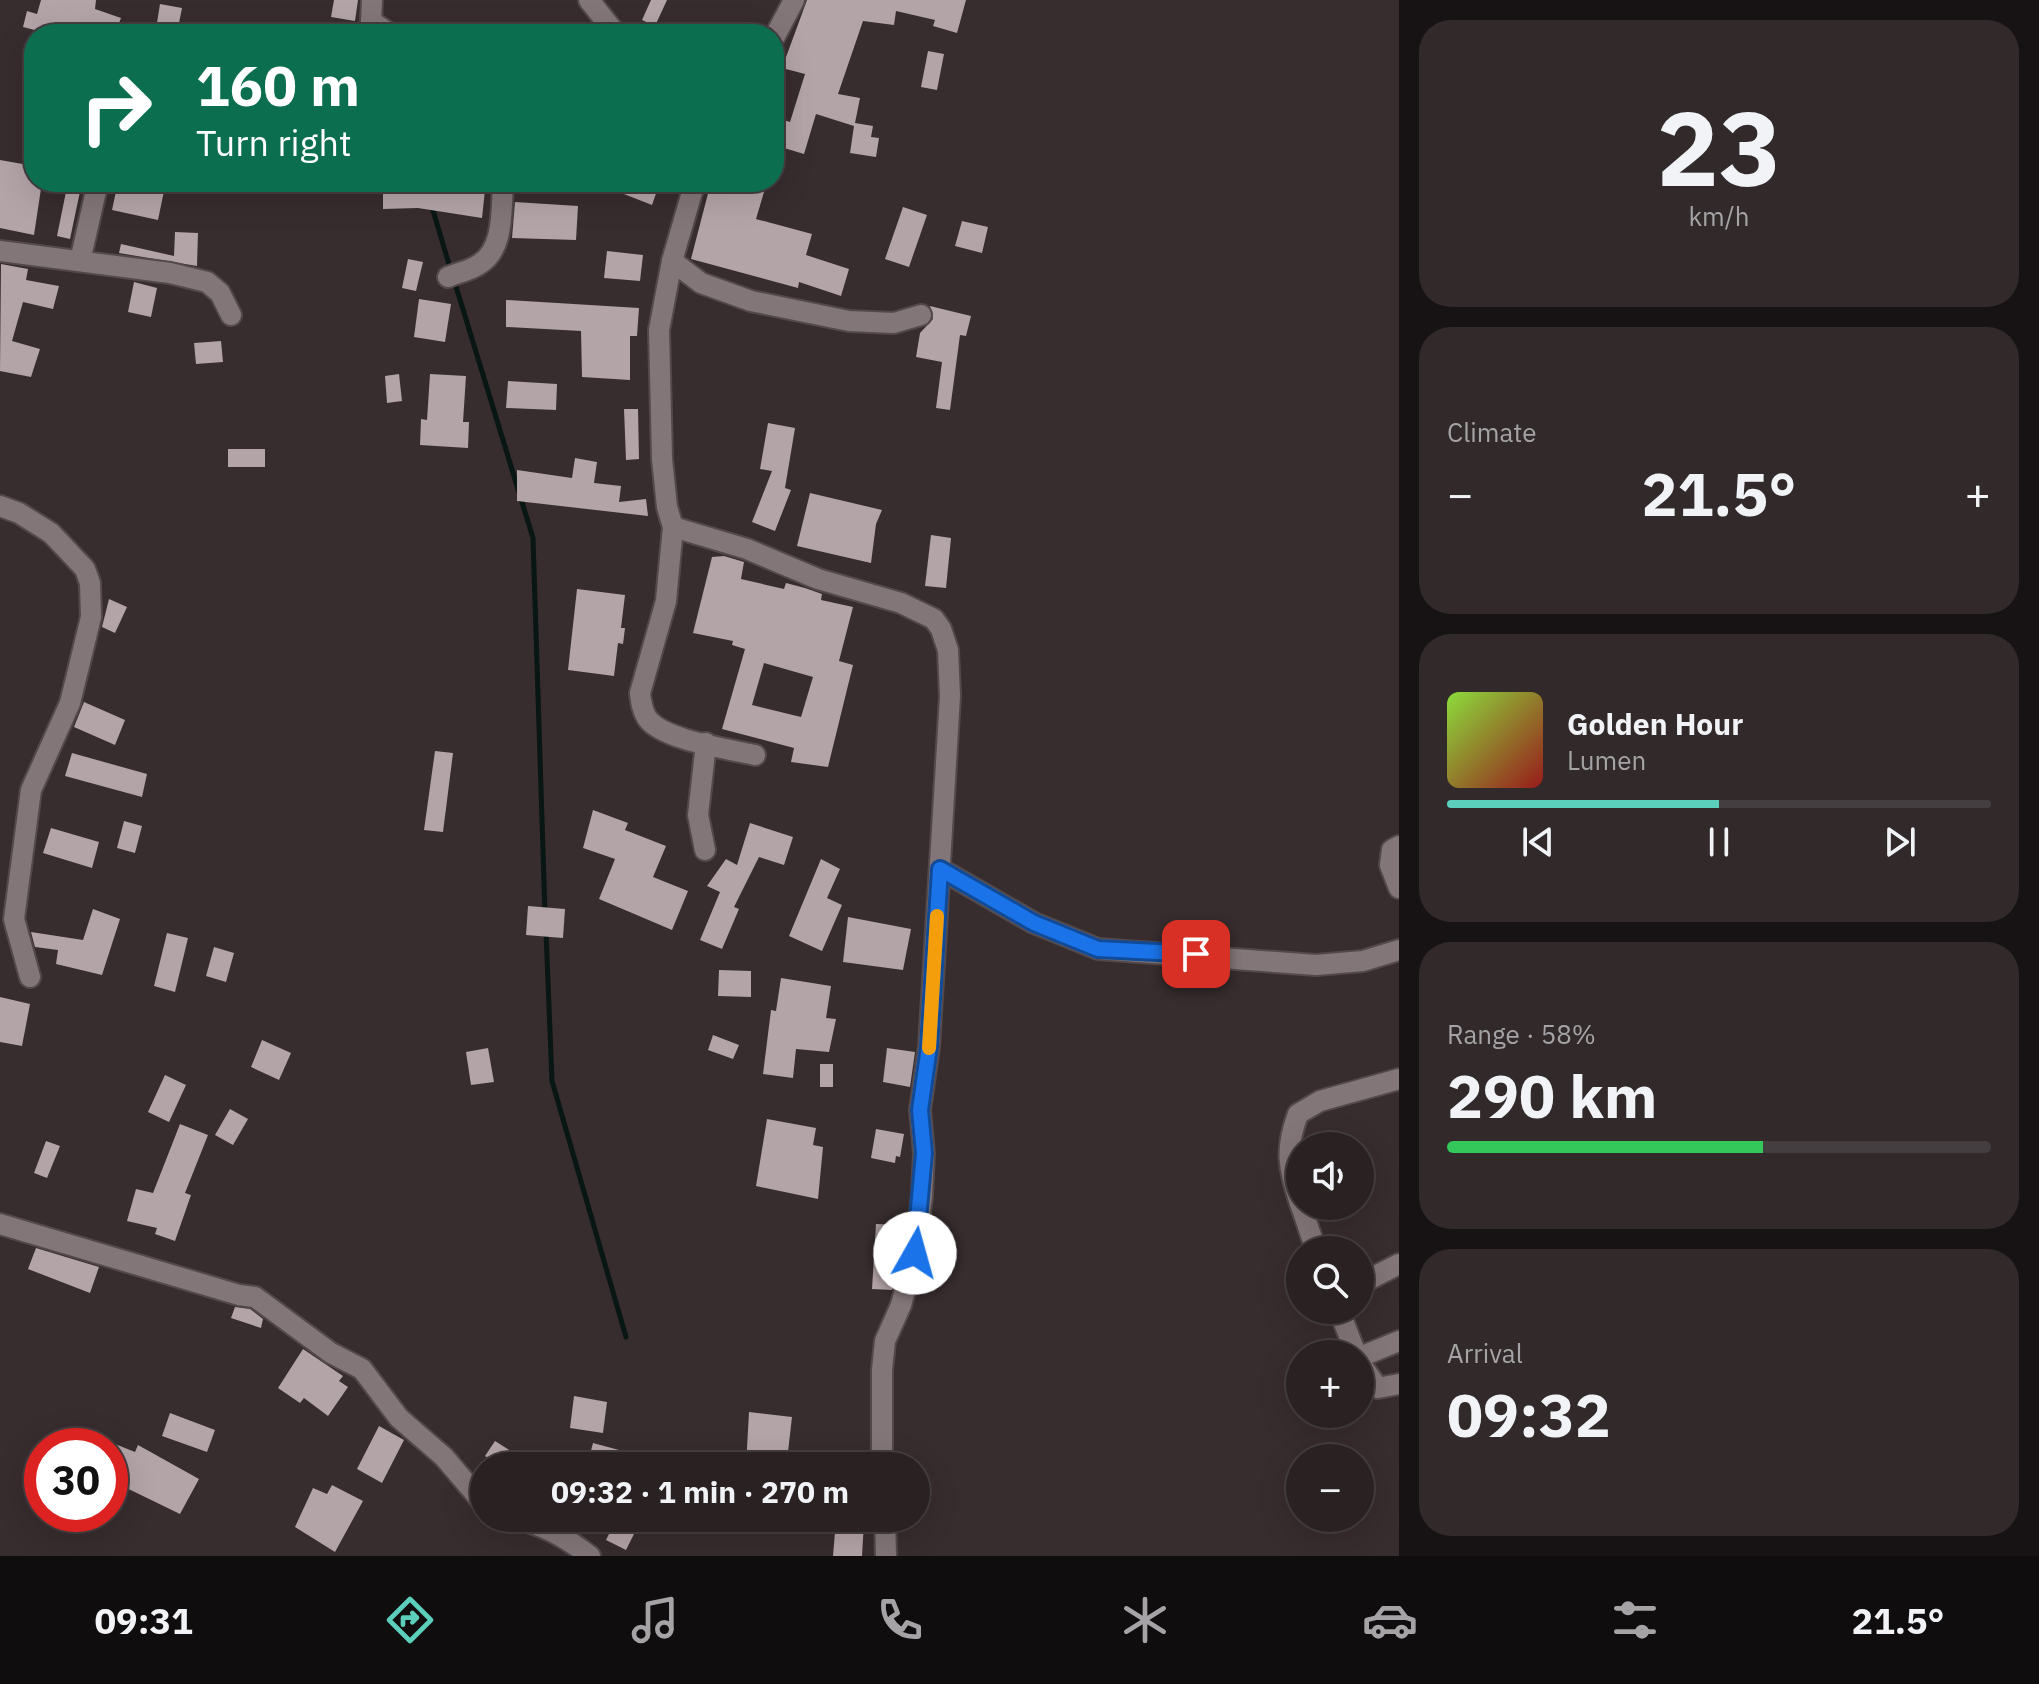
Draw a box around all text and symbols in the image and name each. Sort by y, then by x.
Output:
text: 160 m [196,49,360,121]
icon: right [64,56,168,160]
text: 23 [1657,79,1781,215]
text: Turn right [196,119,352,166]
text: km/h [1688,199,1750,233]
text: Climate [1447,415,1537,449]
text: 21.5° [1642,454,1796,533]
text: − [1447,465,1473,522]
text: + [1965,465,1991,522]
text: Golden Hour [1567,704,1743,743]
text: Lumen [1567,743,1646,777]
icon: previous [1516,820,1560,864]
icon: pause [1697,820,1741,864]
icon: next [1878,820,1922,864]
pin [1162,920,1230,988]
icon: arrive [1174,932,1218,976]
text: Range · 58% [1447,1017,1596,1051]
text: 290 km [1447,1056,1657,1135]
map controls [1286,1132,1374,1532]
button: sound [1286,1132,1374,1220]
position arrow [873,1211,957,1295]
button: search [1286,1236,1374,1324]
text: Arrival [1447,1336,1523,1370]
button: + [1286,1340,1374,1428]
text: 09:32 [1447,1375,1611,1454]
speed limit sign: 30 [24,1428,128,1532]
button: − [1286,1444,1374,1532]
text: 09:32 · 1 min · 270 m [551,1472,849,1511]
icon: directions [382,1592,438,1648]
icon: music [627,1592,683,1648]
icon: phone [872,1592,928,1648]
icon: climate [1117,1592,1173,1648]
icon: car [1362,1592,1418,1648]
icon: filters [1607,1592,1663,1648]
text: 09:31 [94,1597,193,1644]
text: 21.5° [1852,1597,1944,1644]

